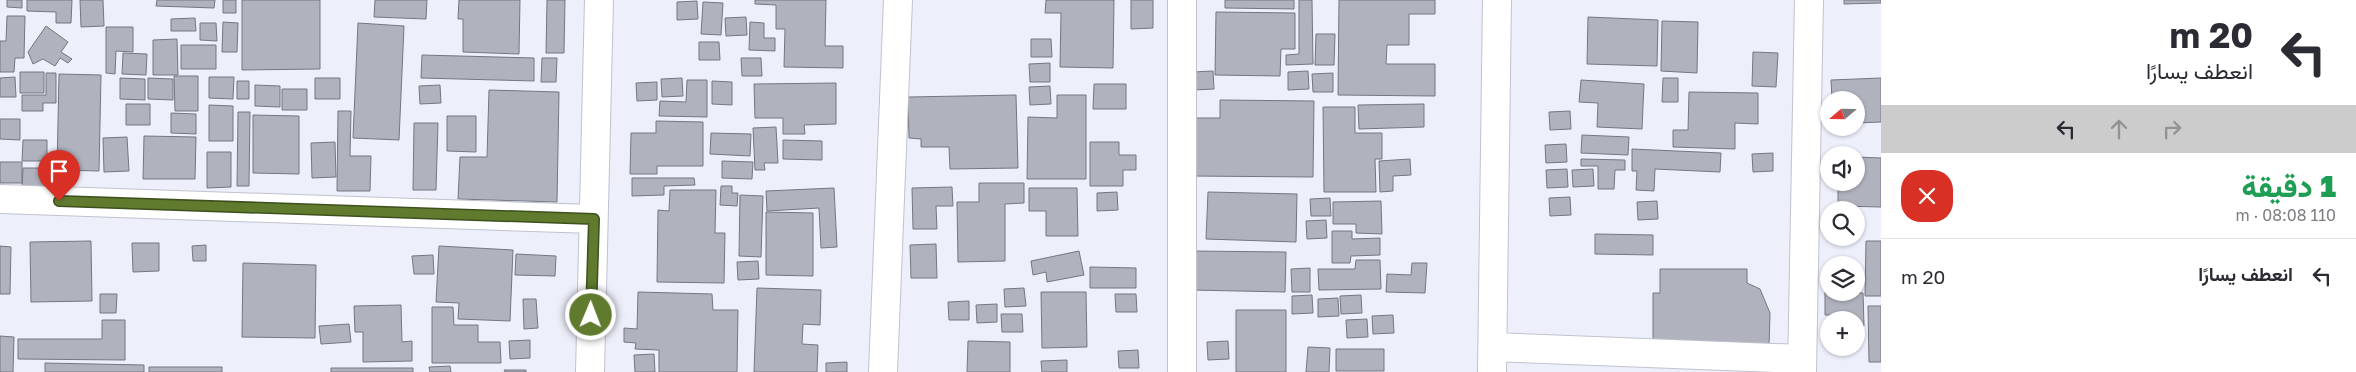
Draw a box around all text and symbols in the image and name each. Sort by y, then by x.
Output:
text: 20 m [2169,14,2253,56]
icon: left [2271,20,2336,85]
text: انعطف يسارًا [2146,57,2253,84]
north arrow [1820,91,1865,136]
map controls [1820,91,1865,356]
icon: left [2052,115,2080,143]
icon: ahead [2105,115,2133,143]
icon: right [2158,115,2186,143]
button: sound [1820,146,1865,191]
pin [38,150,80,201]
icon: arrive [45,157,73,185]
text: 1 دقيقة [2242,168,2336,204]
button: close [1901,170,1953,222]
button: search [1820,201,1865,246]
text: 110 m · 08:08 [2235,205,2336,225]
button: layers [1820,256,1865,301]
text: انعطف يسارًا [2198,262,2293,285]
icon: left [2308,262,2336,290]
text: 20 m [1901,265,1945,288]
position arrow [564,288,616,340]
button: + [1820,311,1865,356]

